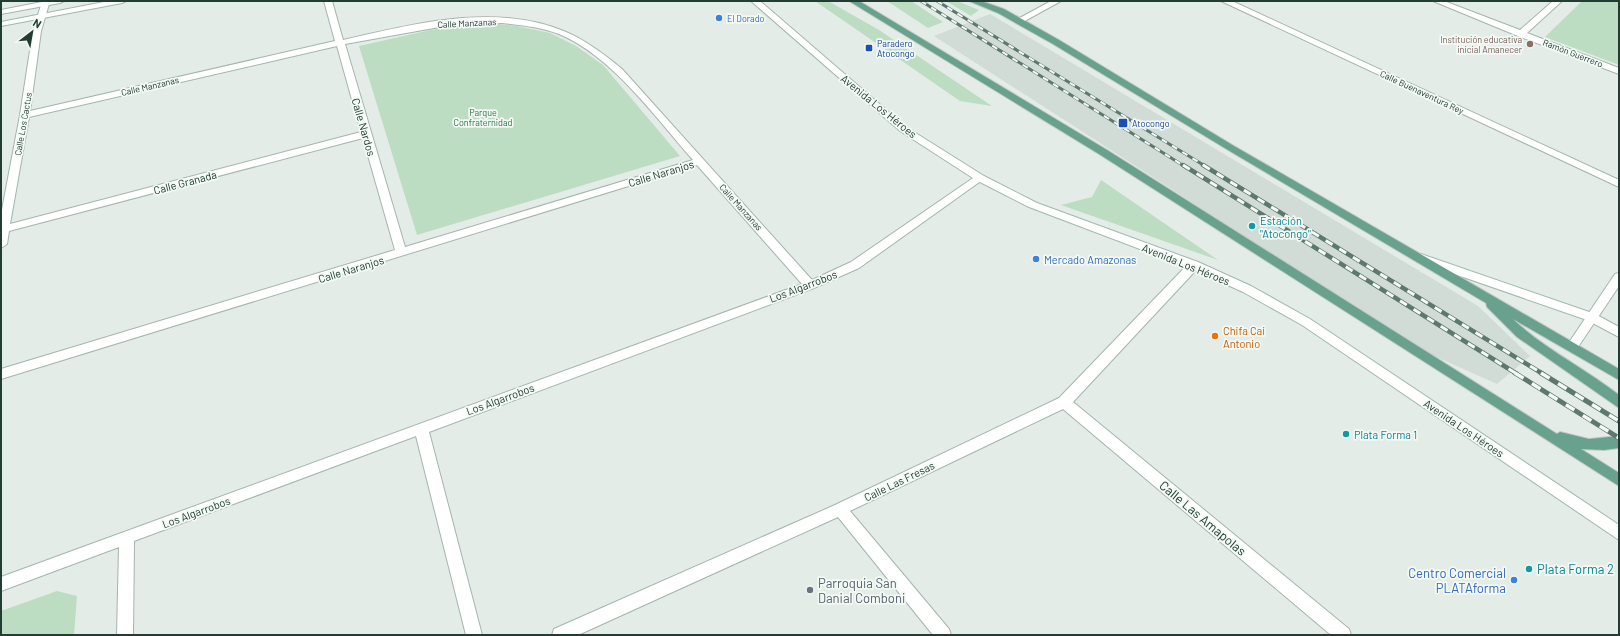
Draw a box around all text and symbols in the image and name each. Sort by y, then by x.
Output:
north arrow [12,12,52,52]
marker: El Dorado [714,13,724,23]
place label: El Dorado [727,13,765,24]
text: N [31,16,44,30]
street label: Calle Manzanas [437,16,497,30]
place label: Institución educativa inicial Amanecer [1440,34,1523,55]
street label: Ramón Guerrero [1541,36,1605,70]
place label: Paradero Atocongo [877,38,915,59]
marker: Institución educativa inicial Amanecer [1525,39,1535,49]
marker: Paradero Atocongo [864,43,874,53]
street label: Calle Buenaventura Rey [1378,68,1466,116]
street label: Avenida Los Héroes [839,71,919,141]
street label: Calle Manzanas [120,74,180,98]
street label: Calle Los Cactus [12,92,34,156]
street label: Calle Nardos [350,97,378,157]
park label: Parque Confraternidad [453,107,513,128]
marker: Atocongo [1117,117,1129,129]
place label: Atocongo [1132,118,1170,129]
street label: Calle Naranjos [627,157,695,189]
street label: Calle Granada [152,167,218,197]
street label: Calle Manzanas [717,181,765,233]
place label: Estación "Atocongo" [1260,214,1311,240]
marker: Estación "Atocongo" [1247,221,1257,231]
street label: Avenida Los Héroes [1140,240,1232,288]
street label: Calle Naranjos [317,253,385,285]
place label: Mercado Amazonas [1044,253,1136,266]
marker: Mercado Amazonas [1031,254,1041,264]
street label: Los Algarrobos [767,267,839,305]
place label: Chifa Cai Antonio [1223,324,1265,350]
marker: Chifa Cai Antonio [1210,331,1220,341]
street label: Los Algarrobos [464,381,536,417]
street label: Avenida Los Héroes [1422,396,1506,460]
place label: Plata Forma 1 [1354,428,1417,441]
marker: Plata Forma 1 [1341,429,1351,439]
street label: Calle Las Fresas [862,458,936,504]
street label: Calle Las Amapolas [1156,477,1250,559]
street label: Los Algarrobos [160,494,232,530]
place label: Plata Forma 2 [1537,561,1614,577]
marker: Plata Forma 2 [1524,564,1534,574]
place label: Centro Comercial PLATAforma [1408,565,1506,596]
place label: Parroquia San Danial Comboni [818,575,905,606]
marker: Centro Comercial PLATAforma [1509,575,1519,585]
marker: Parroquia San Danial Comboni [805,585,815,595]

